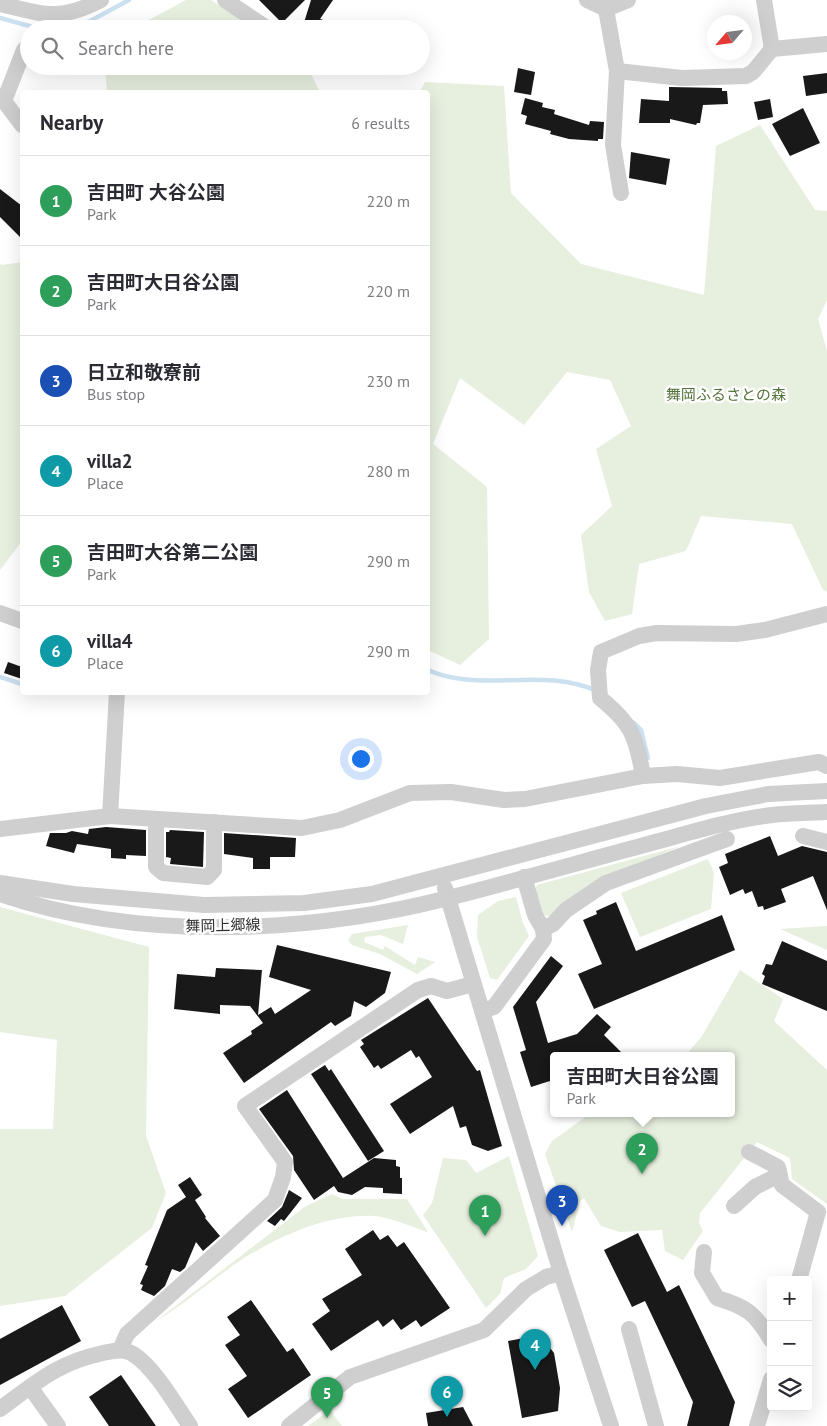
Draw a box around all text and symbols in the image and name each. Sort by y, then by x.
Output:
north arrow [707,15,752,60]
search box [20,20,430,75]
icon: search [38,34,66,62]
text: Search here [78,36,174,60]
text: Nearby [40,109,103,136]
text: 6 results [351,113,410,133]
text: 吉田町 大谷公園 [87,180,225,204]
text: 1 [51,191,61,211]
text: 220 m [367,191,410,211]
text: Park [87,204,116,224]
text: 吉田町大日谷公園 [87,270,239,294]
text: 2 [51,281,61,301]
text: 220 m [367,281,410,301]
text: Park [87,294,116,314]
text: 日立和敬寮前 [87,360,201,384]
text: 3 [51,371,61,391]
text: 230 m [367,371,410,391]
text: Bus stop [87,384,145,404]
park label: 舞岡ふるさとの森 [666,385,786,404]
text: villa2 [87,449,133,473]
text: 4 [51,461,61,481]
text: 280 m [367,461,410,481]
text: Place [87,473,124,493]
text: 吉田町大谷第二公園 [87,540,258,564]
text: 5 [51,551,61,571]
text: 290 m [367,551,410,571]
text: Park [87,564,116,584]
text: villa4 [87,629,133,653]
text: 6 [51,641,61,661]
text: 290 m [367,641,410,661]
text: Place [87,653,124,673]
your location [348,746,374,772]
street label: 舞岡上郷線 [185,915,261,935]
popup [550,1052,735,1117]
text: 吉田町大日谷公園 [566,1064,719,1088]
text: Park [566,1088,596,1108]
pin: 2 [626,1133,658,1174]
pin: 3 [546,1185,578,1226]
pin: 1 [469,1195,501,1236]
map controls [767,1276,812,1411]
button: + [767,1276,812,1321]
button: − [767,1321,812,1366]
pin: 4 [519,1329,551,1370]
button: layers [767,1366,812,1411]
pin: 6 [431,1376,463,1417]
pin: 5 [311,1377,343,1418]

